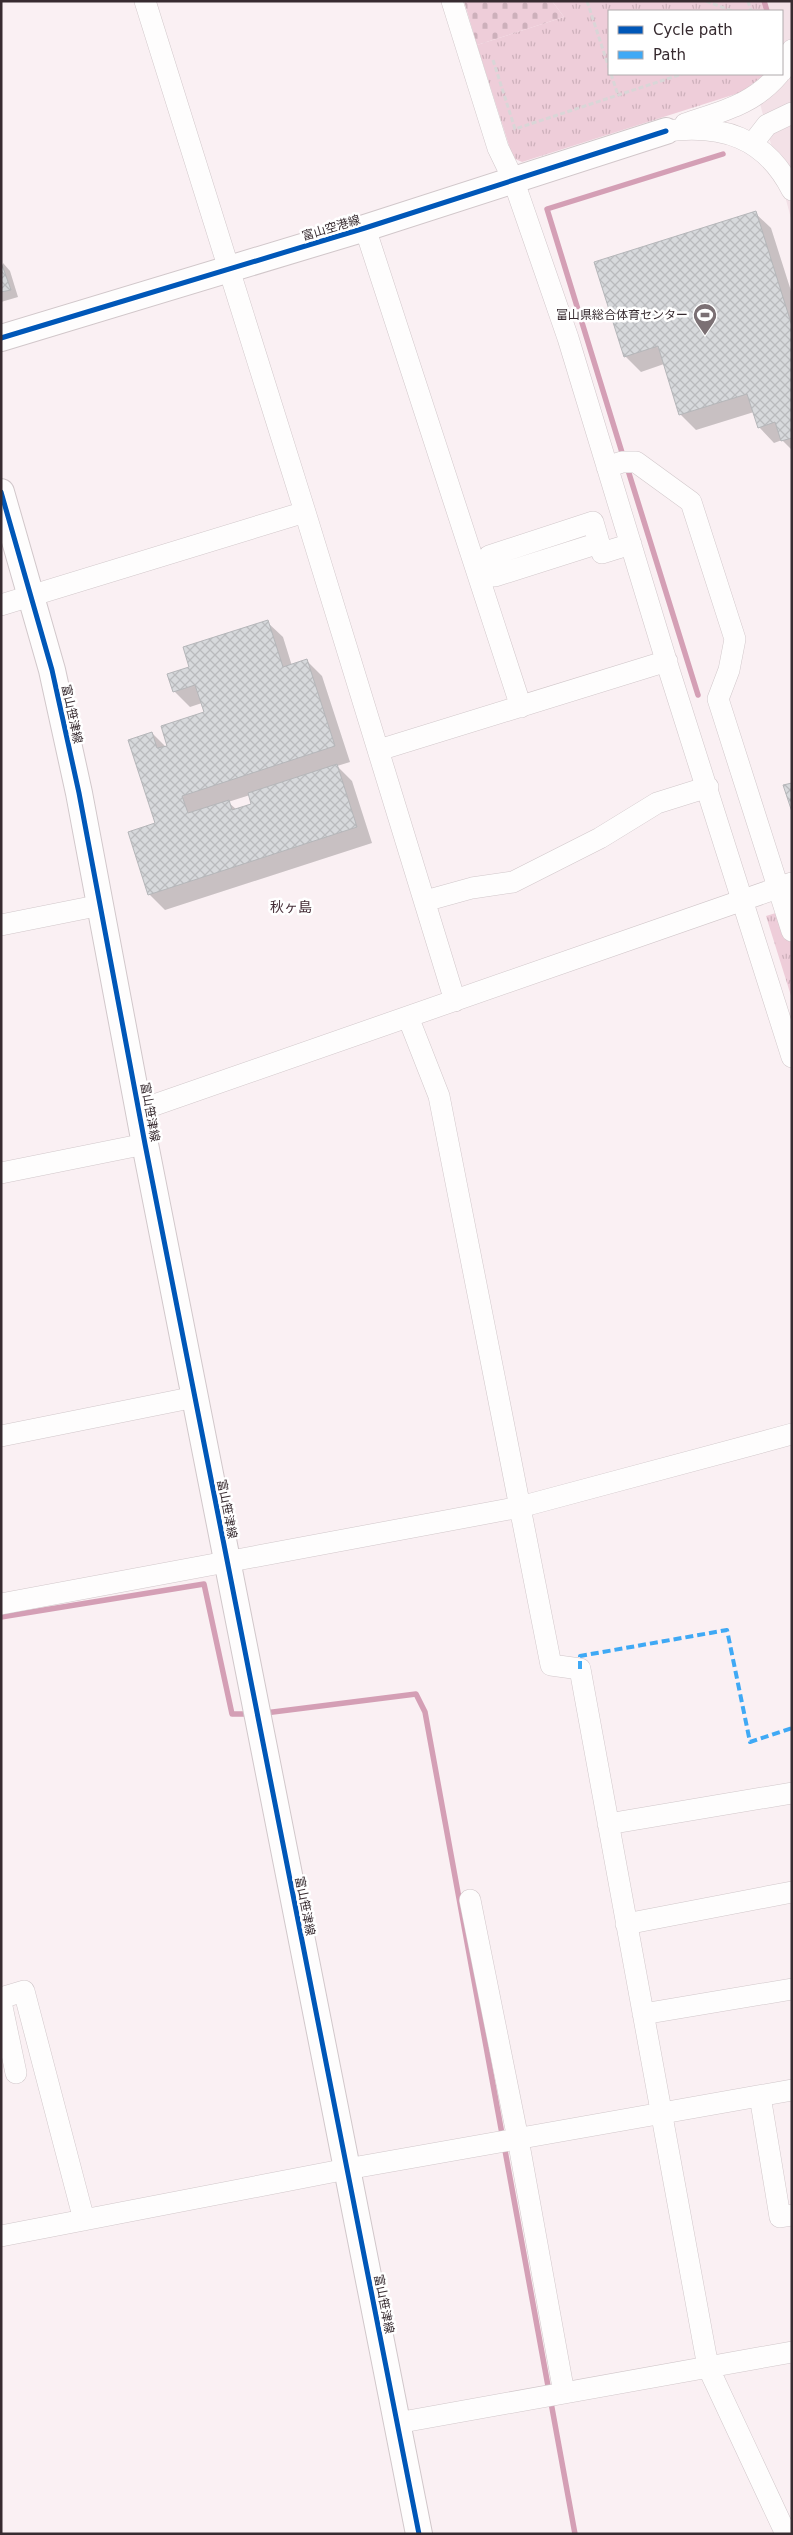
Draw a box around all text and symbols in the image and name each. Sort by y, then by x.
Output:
legend [608,10,783,75]
text: Cycle path [653,21,733,39]
text: Path [653,46,686,64]
street label: 富山空港線 [300,213,362,243]
sports icon: 富山県総合体育センター [692,302,718,336]
place label: 富山県総合体育センター [556,308,688,322]
street label: 富山笹津線 [59,683,85,745]
district label: 秋ヶ島 [270,899,312,915]
street label: 富山笹津線 [138,1081,162,1143]
street label: 富山笹津線 [214,1478,240,1540]
street label: 富山笹津線 [292,1875,318,1937]
street label: 富山笹津線 [371,2273,397,2335]

